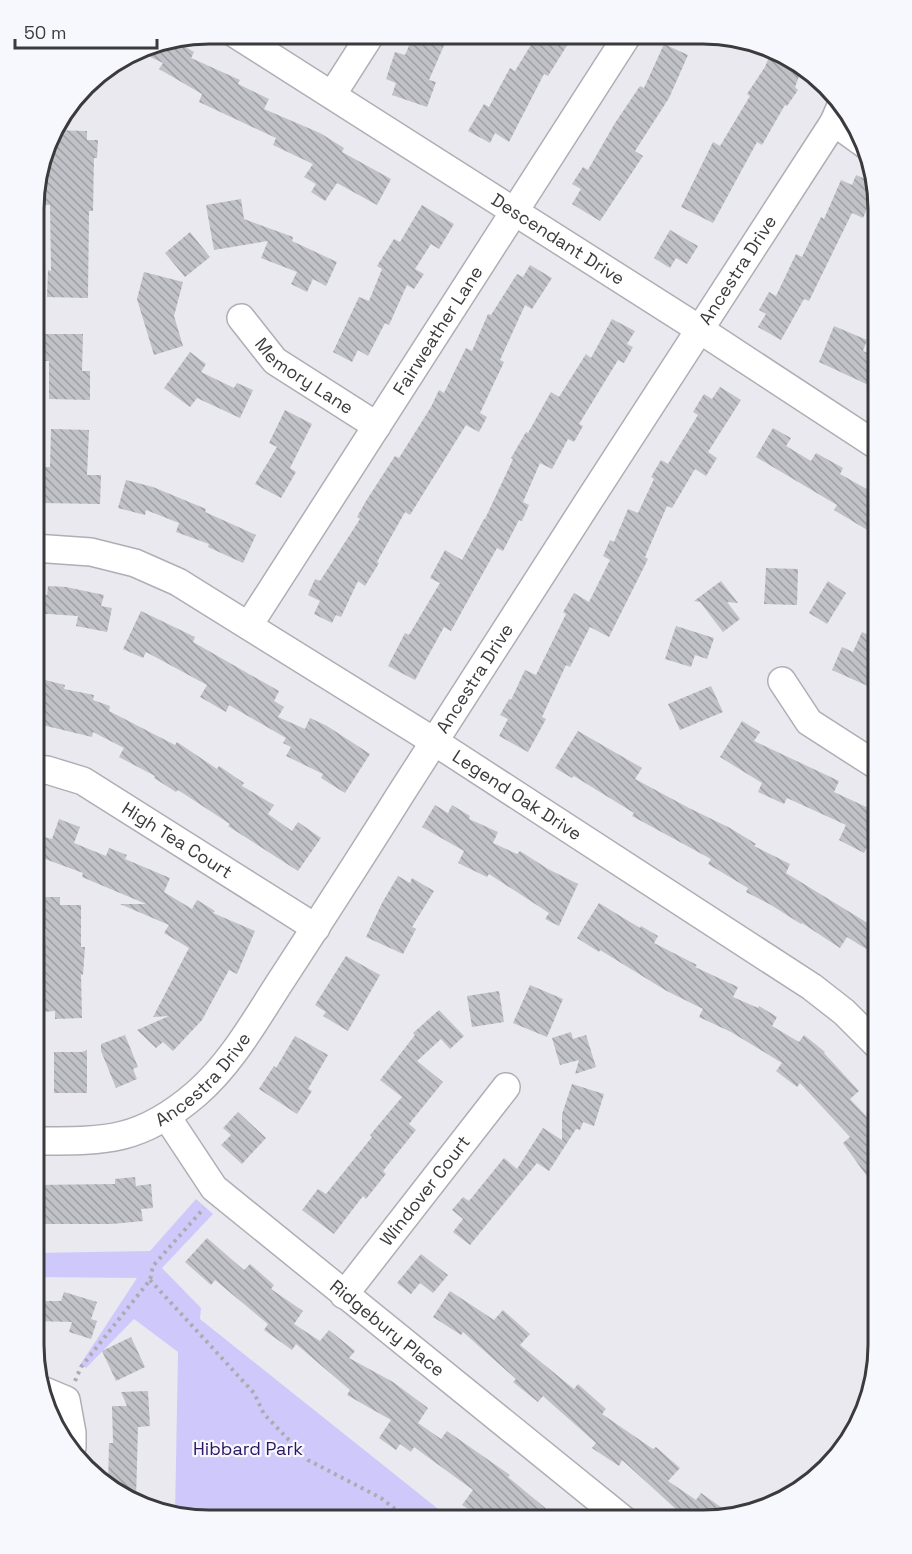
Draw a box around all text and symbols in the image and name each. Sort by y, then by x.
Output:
scale bar [15,12,158,50]
text: 50 m [24,21,66,44]
street label: Descendant Drive [487,188,629,290]
street label: Ancestra Drive [693,211,781,329]
street label: Fairweather Lane [388,261,488,399]
street label: Memory Lane [250,333,358,419]
street label: Ancestra Drive [431,619,518,737]
street label: Legend Oak Drive [448,744,586,845]
street label: High Tea Court [118,797,237,883]
street label: Ancestra Drive [151,1028,255,1131]
street label: Windover Court [375,1131,475,1250]
street label: Ridgebury Place [325,1274,450,1381]
park label: Hibbard Park [193,1437,303,1460]

